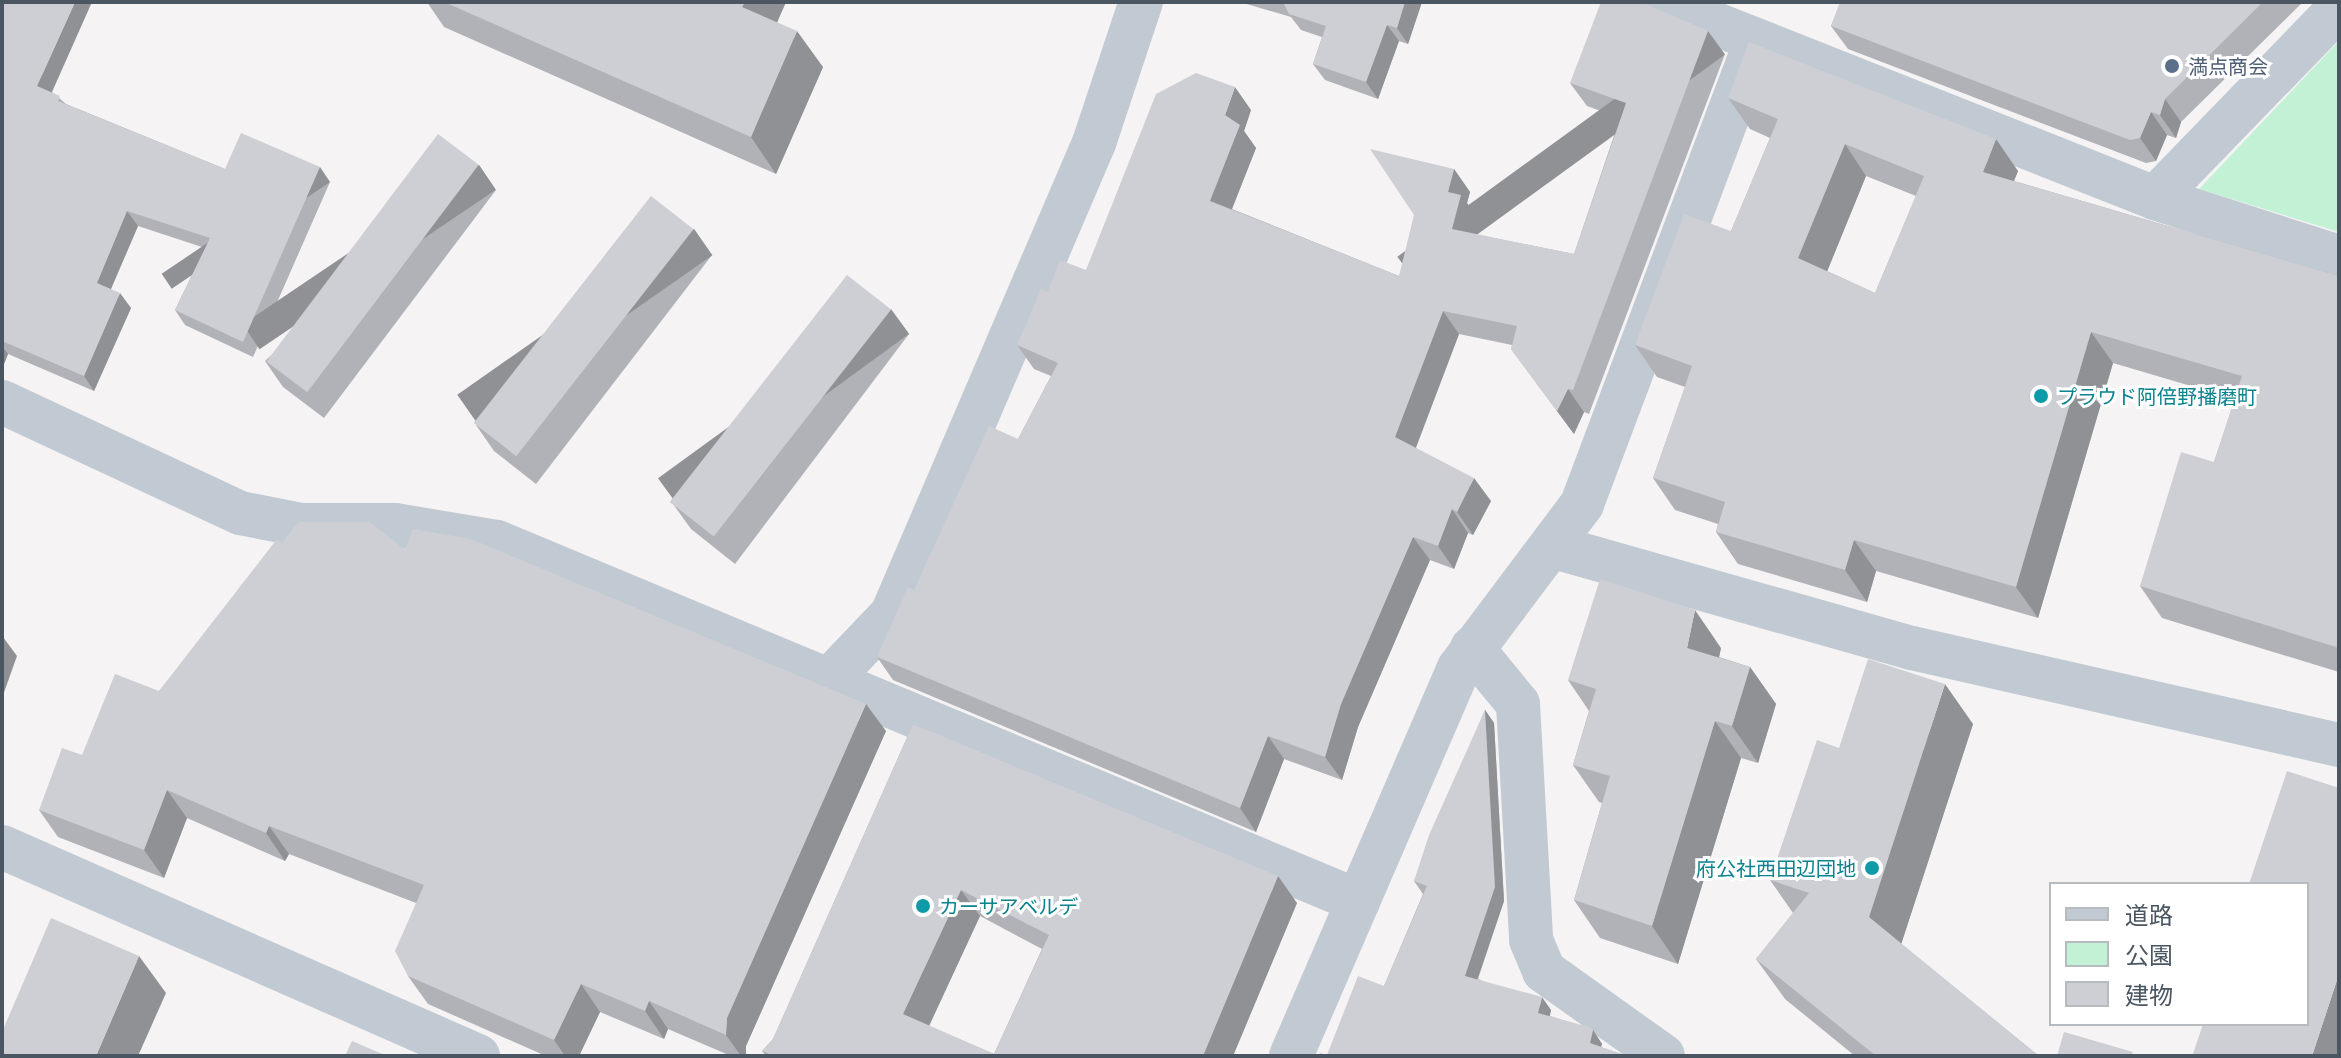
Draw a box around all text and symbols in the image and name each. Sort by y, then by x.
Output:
place label: 満点商会 [2188,54,2268,78]
marker: 満点商会 [2163,57,2181,75]
place label: プラウド阿倍野播磨町 [2057,384,2257,408]
marker: プラウド阿倍野播磨町 [2032,387,2050,405]
place label: 府公社西田辺団地 [1696,856,1856,880]
marker: 府公社西田辺団地 [1863,859,1881,877]
legend [2049,882,2309,1026]
place label: カーサアベルデ [939,894,1079,918]
marker: カーサアベルデ [914,897,932,915]
text: 道路 [2125,897,2173,933]
text: 公園 [2125,937,2173,973]
text: 建物 [2125,977,2173,1013]

